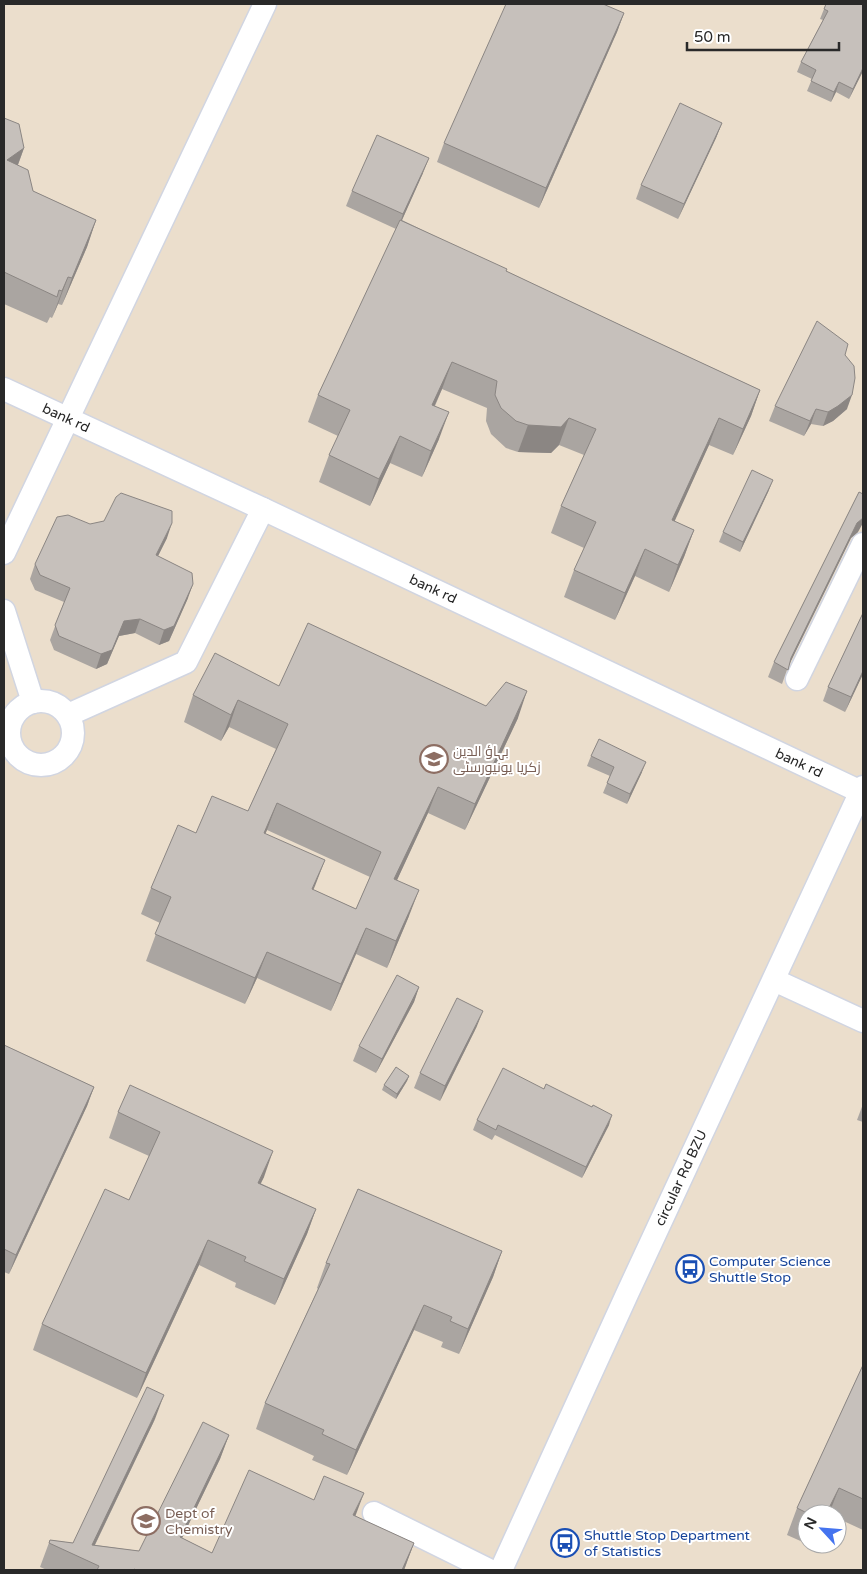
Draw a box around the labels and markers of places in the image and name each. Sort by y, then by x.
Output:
place label: بہاؤ الدین زکریا یونیورسٹی [453,743,541,776]
school or university icon: بہاؤ الدین زکریا یونیورسٹی [419,744,449,774]
place label: Computer Science Shuttle Stop [709,1253,831,1286]
bus stop icon: Computer Science Shuttle Stop [675,1254,705,1284]
place label: Dept of Chemistry [165,1505,233,1538]
school or university icon: Dept of Chemistry [131,1506,161,1536]
place label: Shuttle Stop Department of Statistics [584,1527,751,1560]
bus stop icon: Shuttle Stop Department of Statistics [550,1528,580,1558]

